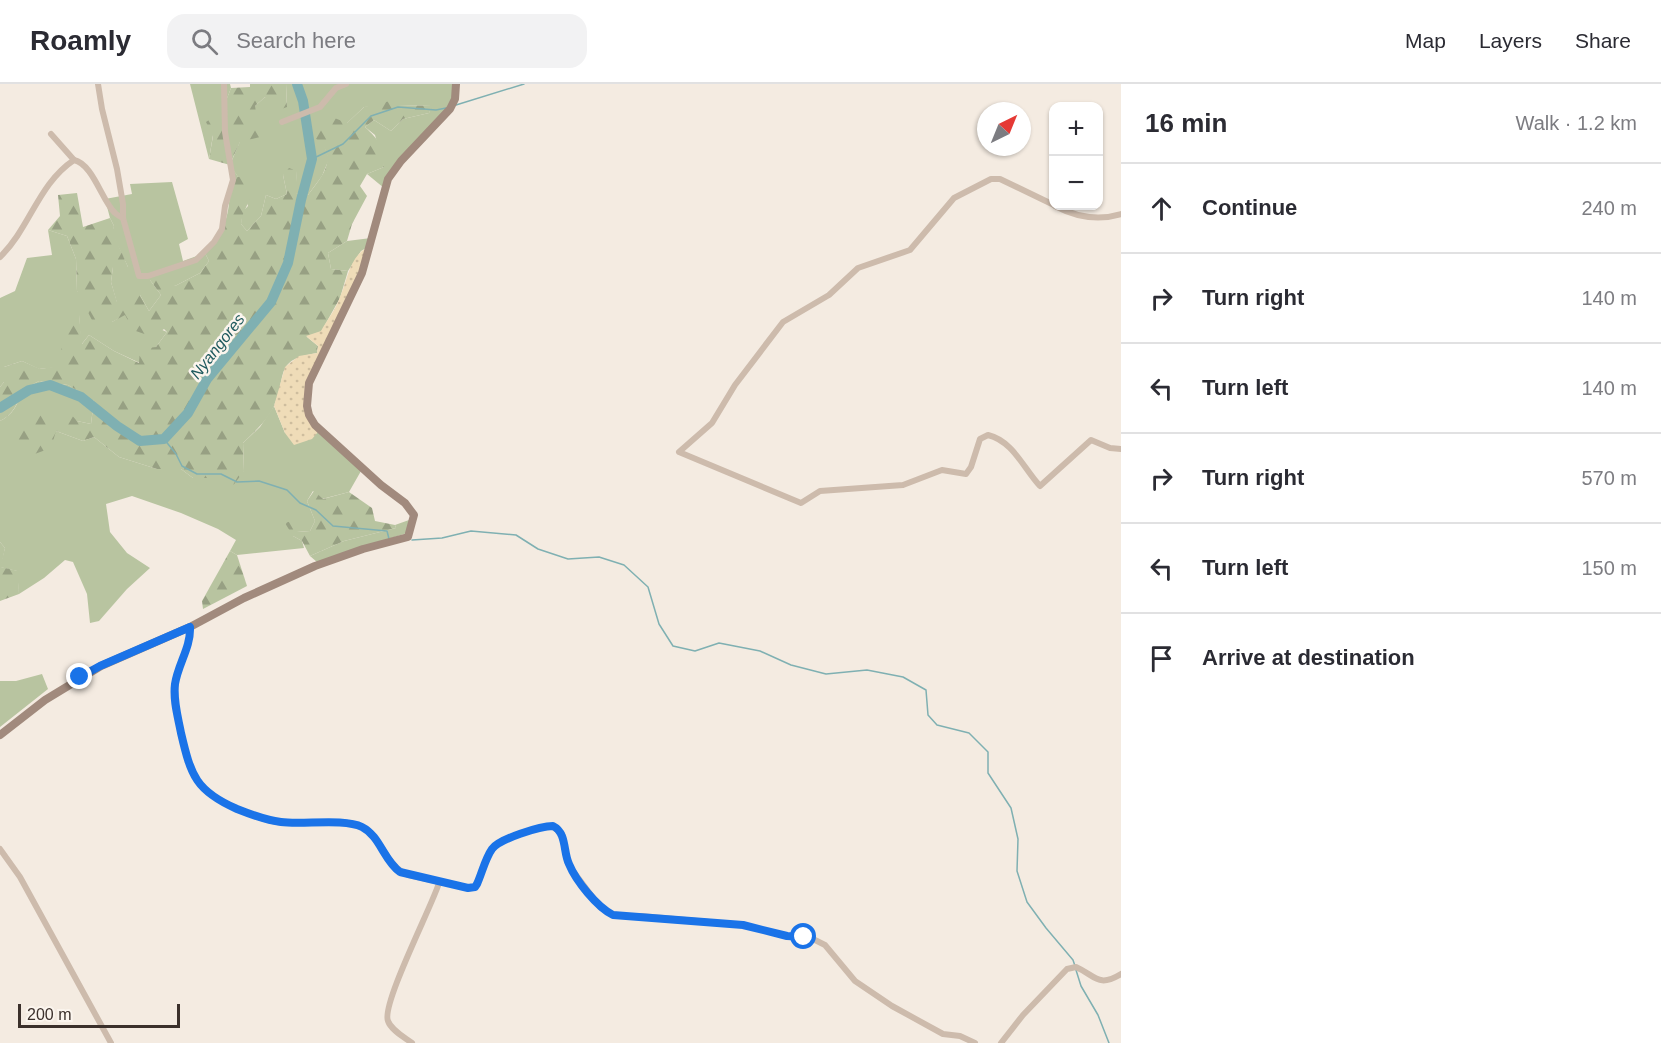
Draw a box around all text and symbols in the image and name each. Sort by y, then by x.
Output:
search box [167,14,587,68]
text: Roamly [30,25,131,56]
icon: search [188,25,221,58]
text: Search here [236,28,356,53]
text: Map [1405,29,1446,52]
text: Layers [1479,29,1542,52]
text: Share [1575,29,1631,52]
north arrow [977,102,1031,156]
map controls [1049,102,1103,210]
button: + [1049,102,1103,156]
text: 16 min [1145,108,1227,138]
text: Walk · 1.2 km [1516,112,1637,134]
button: − [1049,156,1103,210]
icon: ahead [1145,192,1178,225]
text: Continue [1202,195,1297,220]
text: 240 m [1581,197,1637,219]
icon: right [1145,282,1178,315]
text: Turn right [1202,285,1304,310]
text: 140 m [1581,287,1637,309]
water label: Nyangores [187,311,248,382]
icon: left [1145,372,1178,405]
text: Turn left [1202,375,1288,400]
text: 140 m [1581,377,1637,399]
icon: right [1145,462,1178,495]
text: Turn right [1202,465,1304,490]
text: 570 m [1581,467,1637,489]
icon: left [1145,552,1178,585]
text: Turn left [1202,555,1288,580]
text: 150 m [1581,557,1637,579]
icon: arrive [1145,642,1178,675]
text: Arrive at destination [1202,645,1415,670]
route end [66,663,92,689]
route start [790,923,816,949]
scale bar [18,1001,180,1028]
text: 200 m [27,1006,71,1023]

